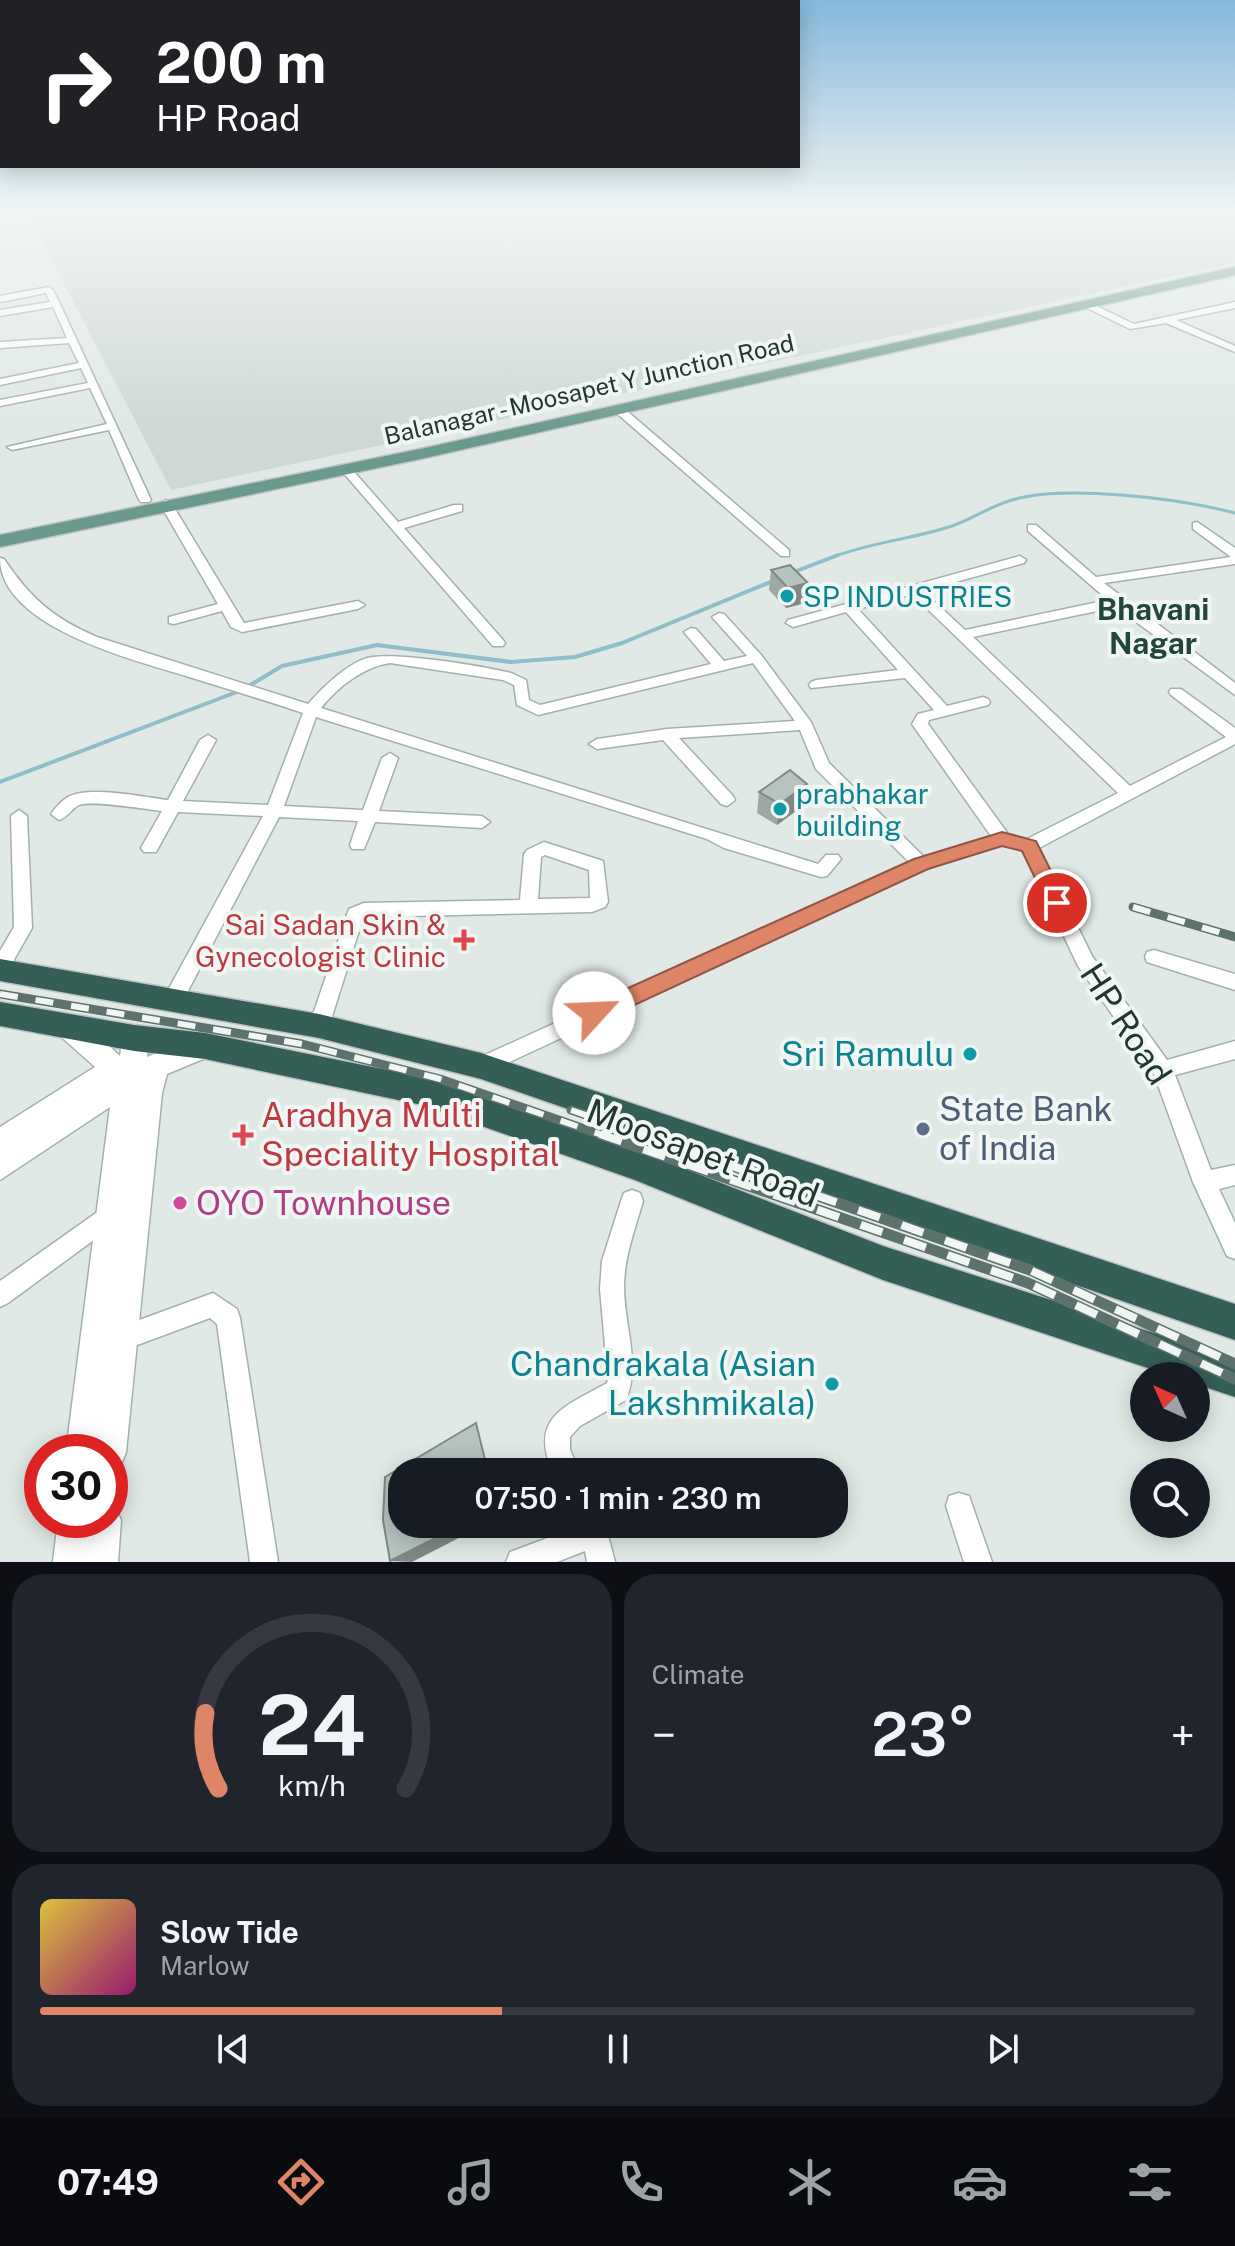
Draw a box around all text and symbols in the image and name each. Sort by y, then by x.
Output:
text: 200 m [156,30,326,96]
icon: right [24,32,128,136]
text: HP Road [156,97,301,139]
street label: Balanagar - Moosapet Y Junction Road [381,328,797,450]
place label: SP INDUSTRIES [803,580,1012,613]
marker: SP INDUSTRIES [778,587,796,605]
district label: Bhavani Nagar [1097,591,1209,661]
place label: prabhakar building [796,777,929,842]
marker: prabhakar building [771,800,789,818]
pin [1023,869,1091,937]
icon: arrive [1035,881,1079,925]
place label: Sai Sadan Skin & Gynecologist Clinic [195,908,446,973]
marker: Sai Sadan Skin & Gynecologist Clinic [453,929,475,951]
street label: HP Road [1072,956,1180,1092]
position arrow [552,971,636,1055]
place label: Sri Ramulu [781,1034,954,1074]
marker: Sri Ramulu [961,1045,979,1063]
place label: State Bank of India [939,1089,1113,1168]
street label: Moosapet Road [581,1090,825,1216]
place label: Aradhya Multi Speciality Hospital [261,1095,560,1174]
marker: State Bank of India [914,1120,932,1138]
marker: Aradhya Multi Speciality Hospital [232,1124,254,1146]
place label: OYO Townhouse [196,1183,451,1223]
marker: OYO Townhouse [171,1194,189,1212]
place label: Chandrakala (Asian Lakshmikala) [510,1344,816,1423]
north arrow [1130,1362,1210,1442]
map controls [1130,1362,1210,1538]
marker: Chandrakala (Asian Lakshmikala) [823,1375,841,1393]
speed limit sign: 30 [24,1434,128,1538]
button: search [1130,1458,1210,1538]
text: 07:50 · 1 min · 230 m [474,1480,762,1516]
text: Climate [652,1659,745,1690]
text: 24 [258,1676,365,1774]
text: 23° [871,1699,975,1770]
text: − [652,1709,676,1761]
text: + [1171,1709,1195,1761]
text: km/h [278,1769,345,1802]
text: Slow Tide [160,1914,299,1950]
text: Marlow [160,1950,250,1981]
icon: previous [211,2027,255,2071]
icon: pause [596,2027,640,2071]
icon: next [981,2027,1025,2071]
icon: directions [273,2154,329,2210]
icon: music [443,2154,499,2210]
icon: phone [613,2154,669,2210]
icon: climate [782,2154,838,2210]
icon: car [952,2154,1008,2210]
icon: filters [1122,2154,1178,2210]
text: 07:49 [57,2161,159,2203]

